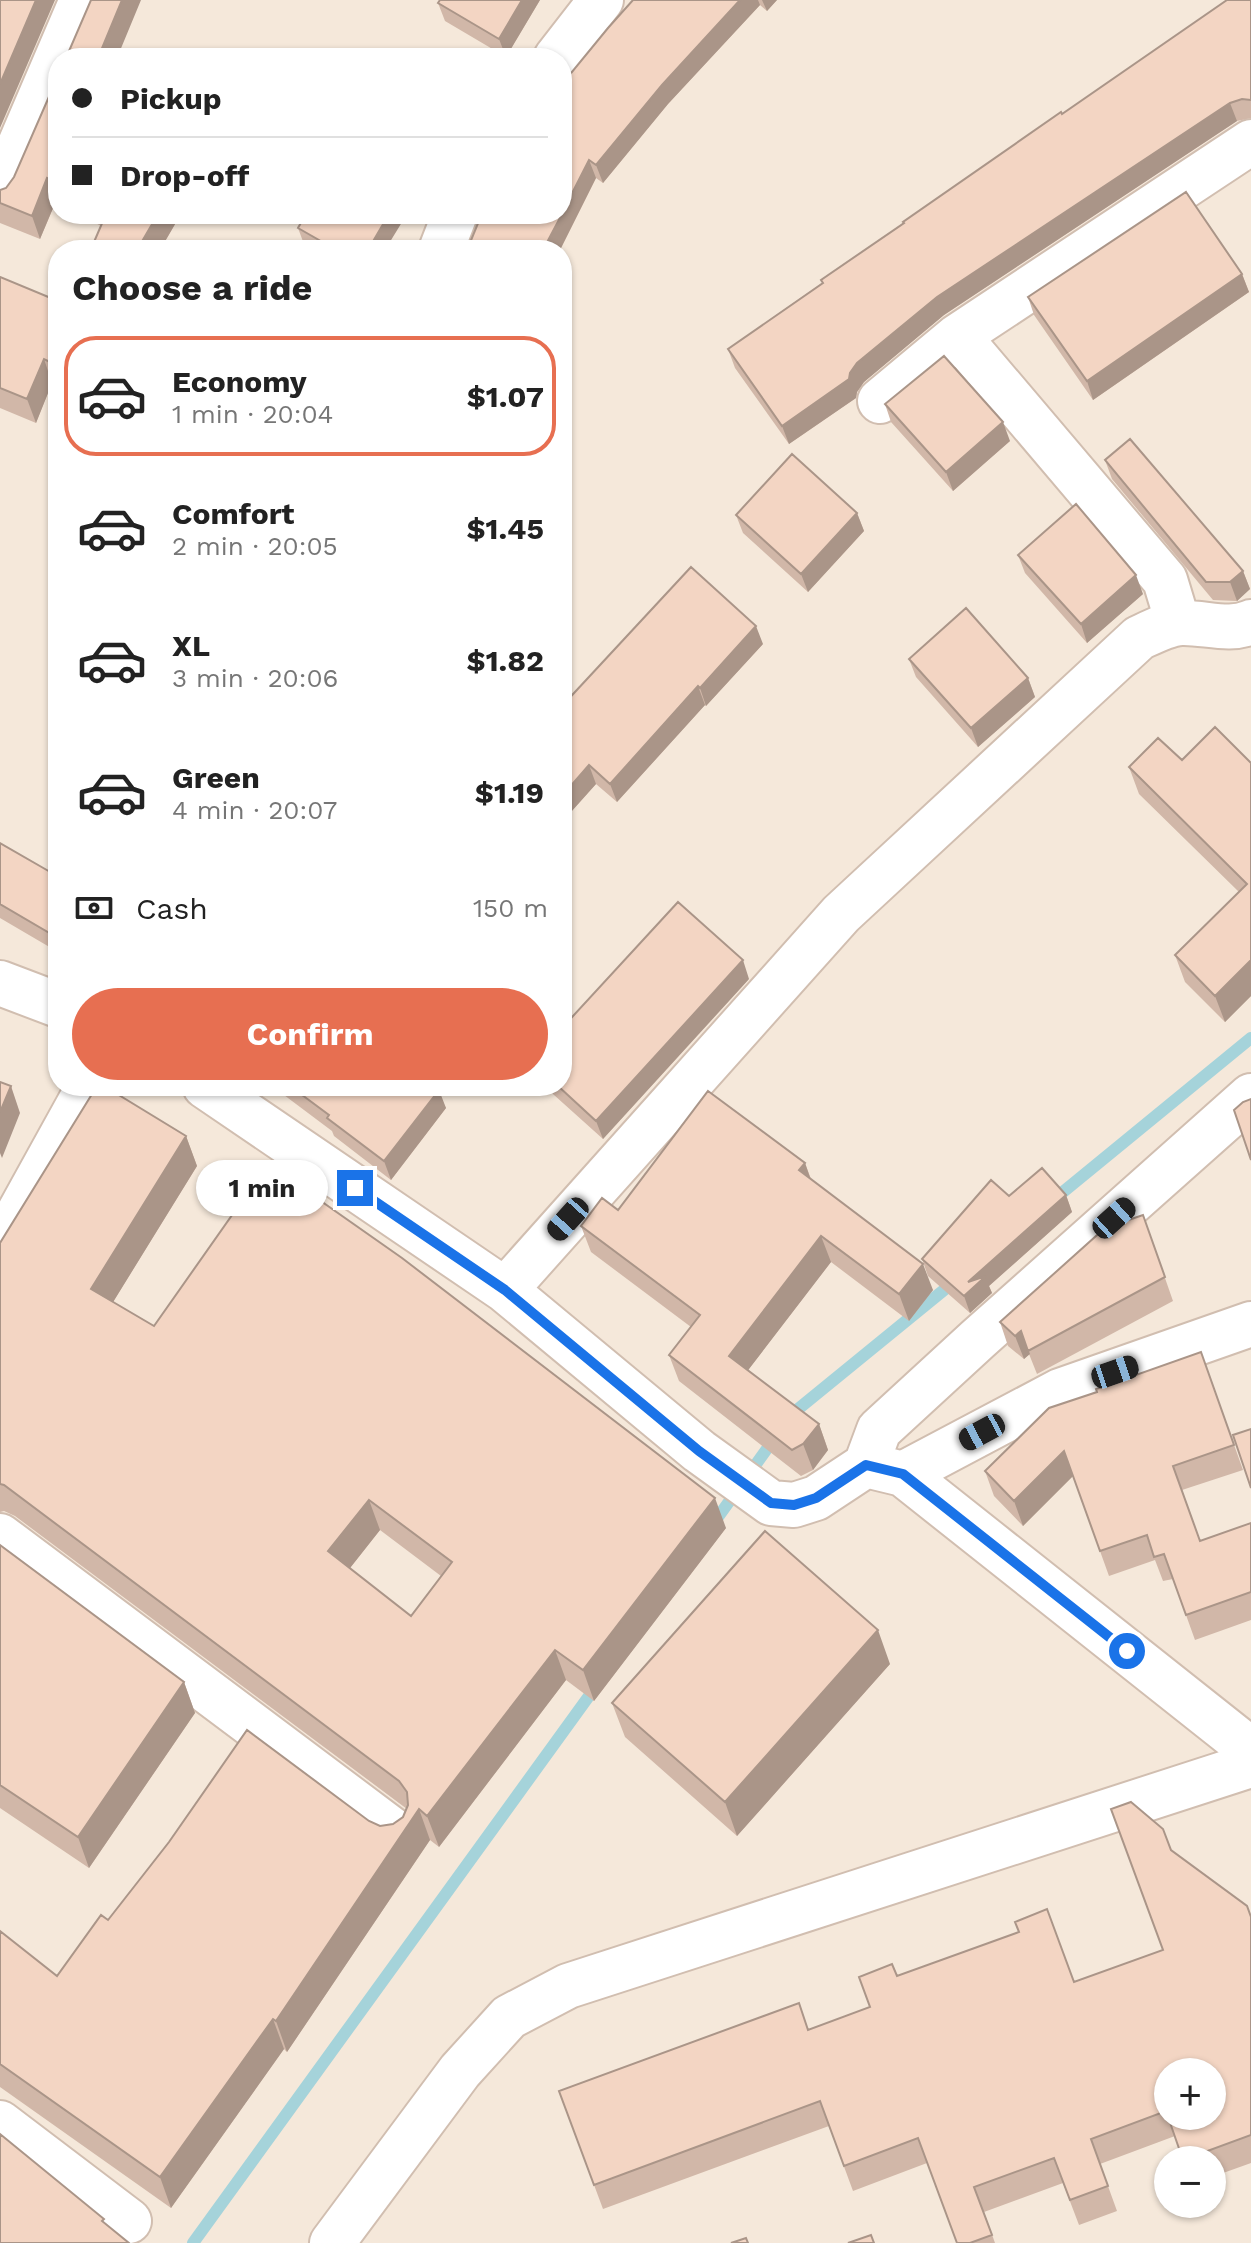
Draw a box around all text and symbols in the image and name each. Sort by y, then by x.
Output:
text: Pickup [120,81,222,116]
text: Drop-off [120,158,249,193]
text: Choose a ride [72,267,312,309]
icon: car [76,360,148,432]
text: Economy [172,364,307,399]
text: $1.07 [467,379,544,414]
text: 1 min · 20:04 [172,399,334,429]
icon: car [76,492,148,564]
text: Comfort [172,496,294,531]
text: $1.45 [466,511,544,546]
text: 2 min · 20:05 [172,531,338,561]
icon: car [76,624,148,696]
text: XL [172,628,210,663]
text: $1.82 [466,643,544,678]
text: 3 min · 20:06 [172,663,338,693]
icon: car [76,756,148,828]
text: Green [172,760,260,795]
text: $1.19 [475,775,544,810]
text: 4 min · 20:07 [172,795,337,825]
icon: cash [72,886,116,930]
text: Cash [136,891,208,926]
text: 150 m [473,893,548,923]
button: Confirm [72,988,548,1080]
callout: 1 min [195,1160,327,1216]
route end [337,1170,373,1206]
text: 1 min [229,1173,295,1203]
car [543,1193,593,1245]
car [1088,1193,1140,1243]
car [1088,1353,1142,1391]
car [955,1410,1009,1454]
route start [1109,1633,1145,1669]
map controls [1154,2058,1226,2218]
button: + [1154,2058,1226,2130]
button: − [1154,2146,1226,2218]

